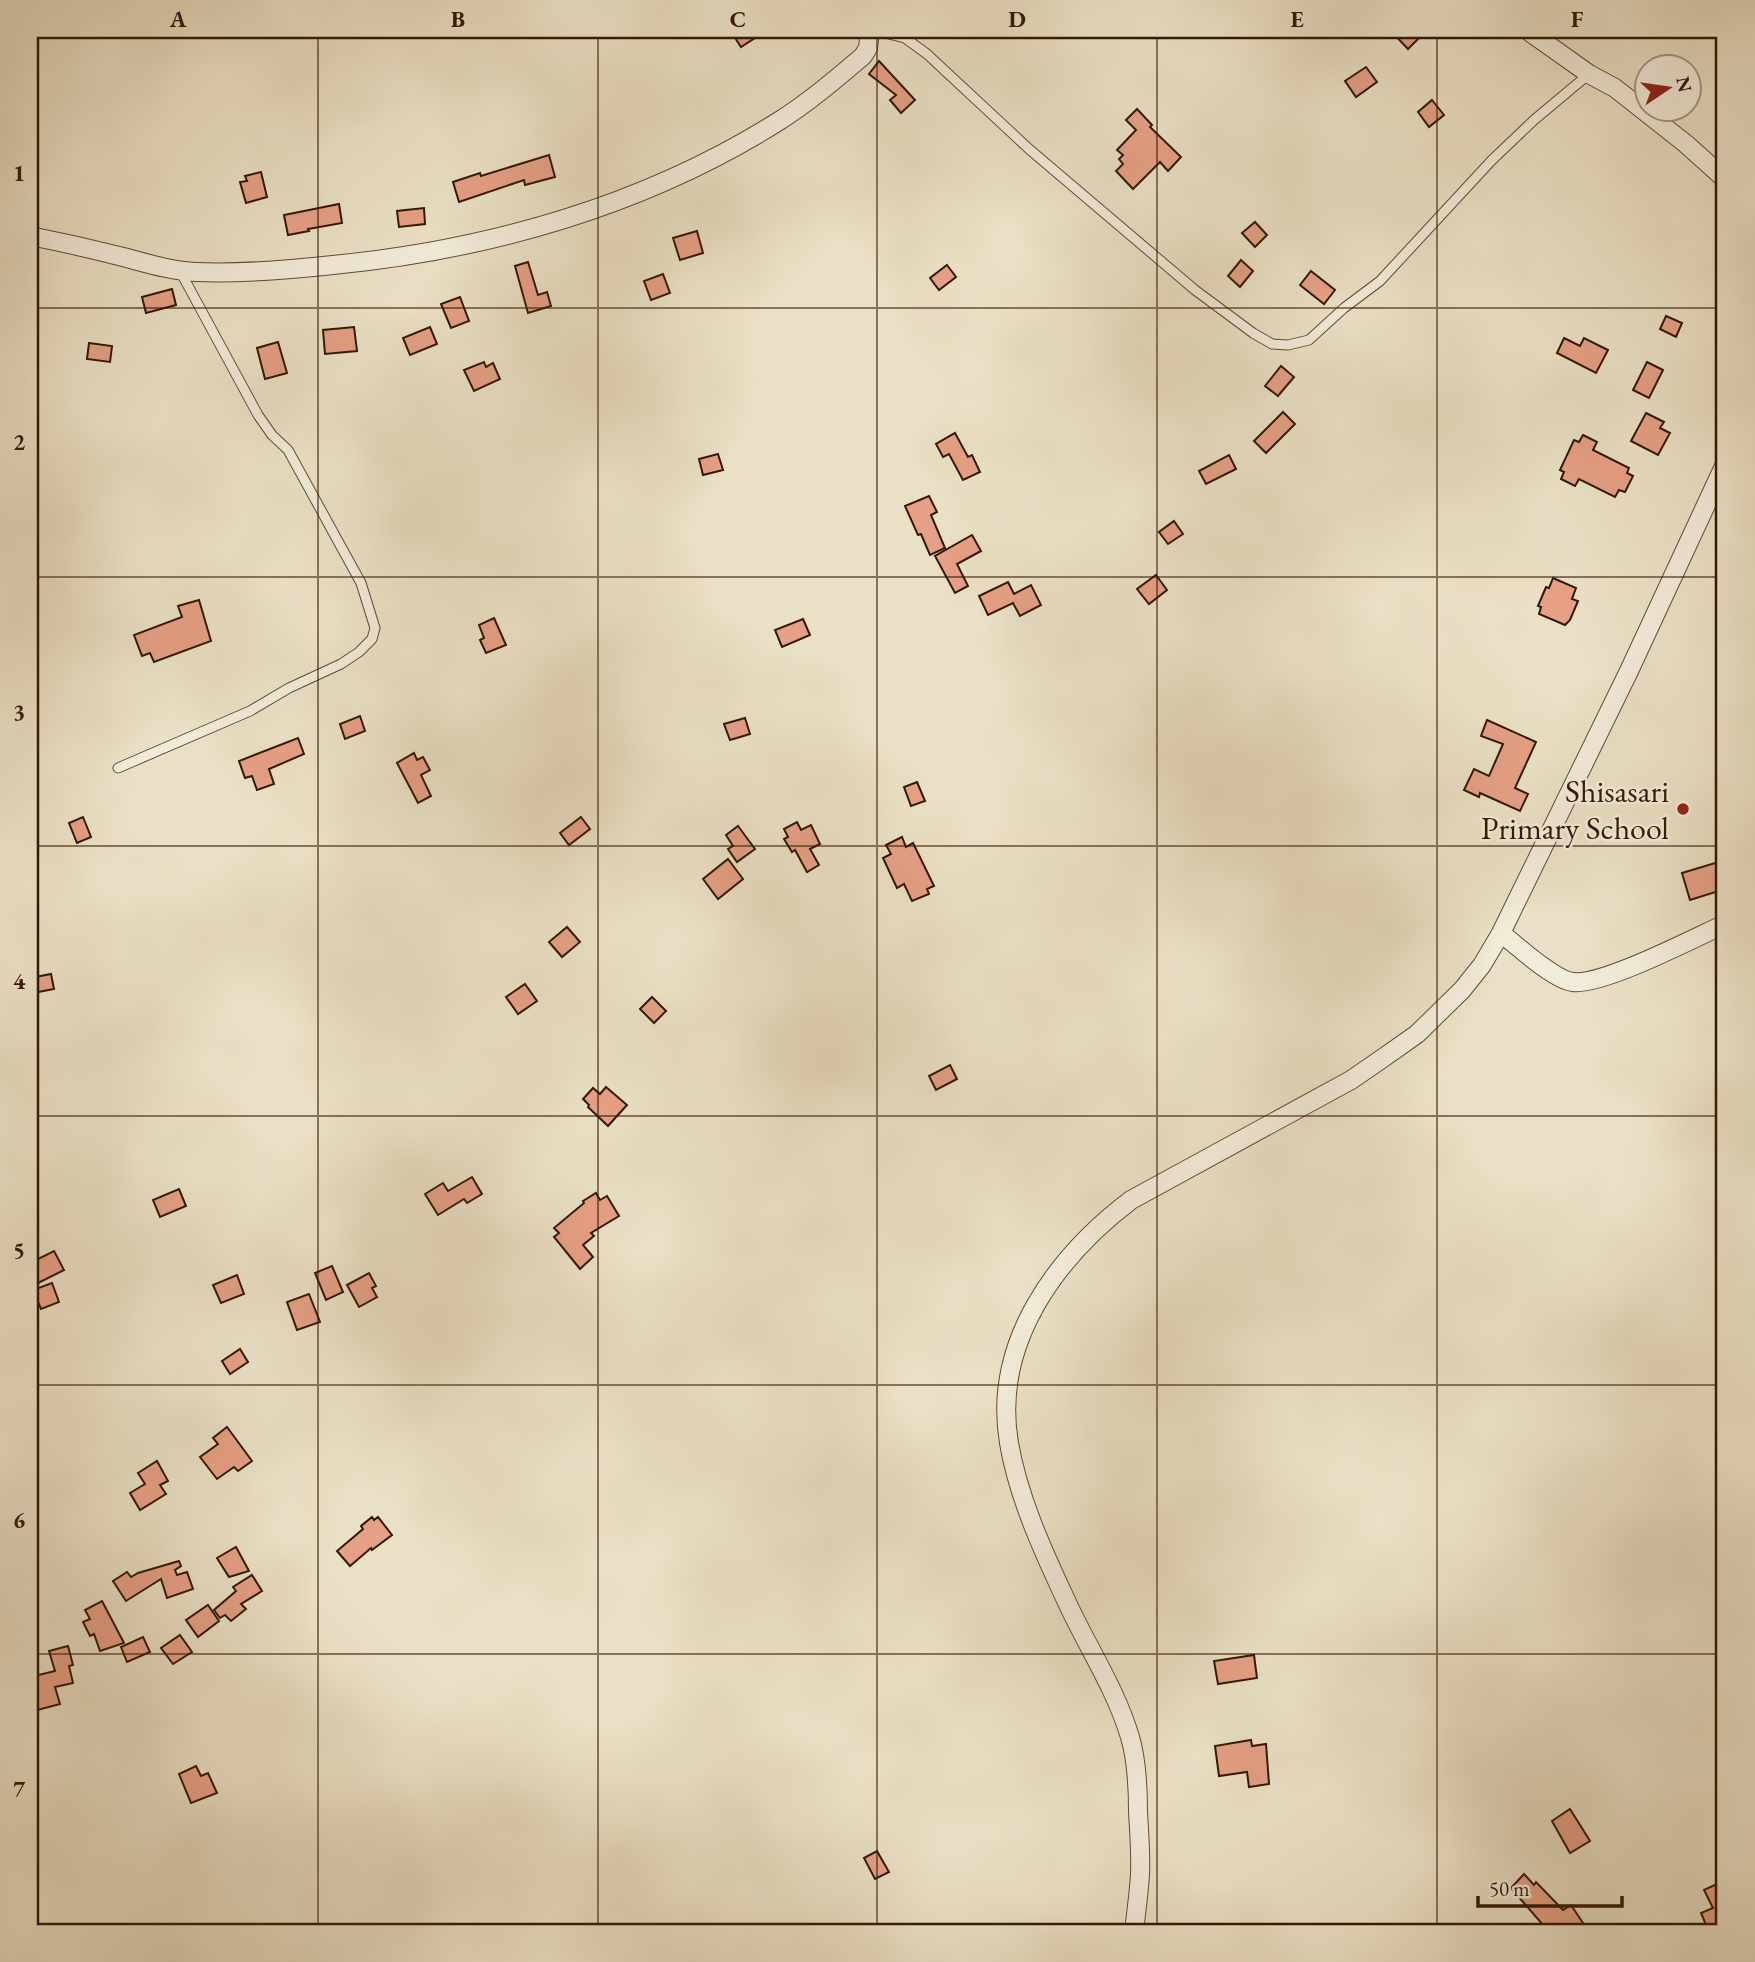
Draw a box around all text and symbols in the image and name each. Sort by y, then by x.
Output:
text: A [169,4,187,34]
text: B [451,4,465,34]
text: C [730,4,746,34]
text: D [1008,4,1026,34]
text: E [1290,4,1304,34]
text: F [1571,4,1584,34]
north arrow [1632,52,1702,122]
text: N [1670,74,1698,95]
text: 1 [13,158,25,188]
text: 2 [13,427,25,457]
text: 3 [13,697,25,727]
place label: Shisasari Primary School [1481,770,1669,849]
marker: Shisasari Primary School [1675,801,1691,817]
text: 4 [13,966,26,996]
text: 5 [13,1235,25,1265]
text: 6 [13,1505,25,1535]
text: 7 [13,1774,26,1804]
scale bar [1478,1864,1622,1908]
text: 50 m [1489,1875,1530,1902]

